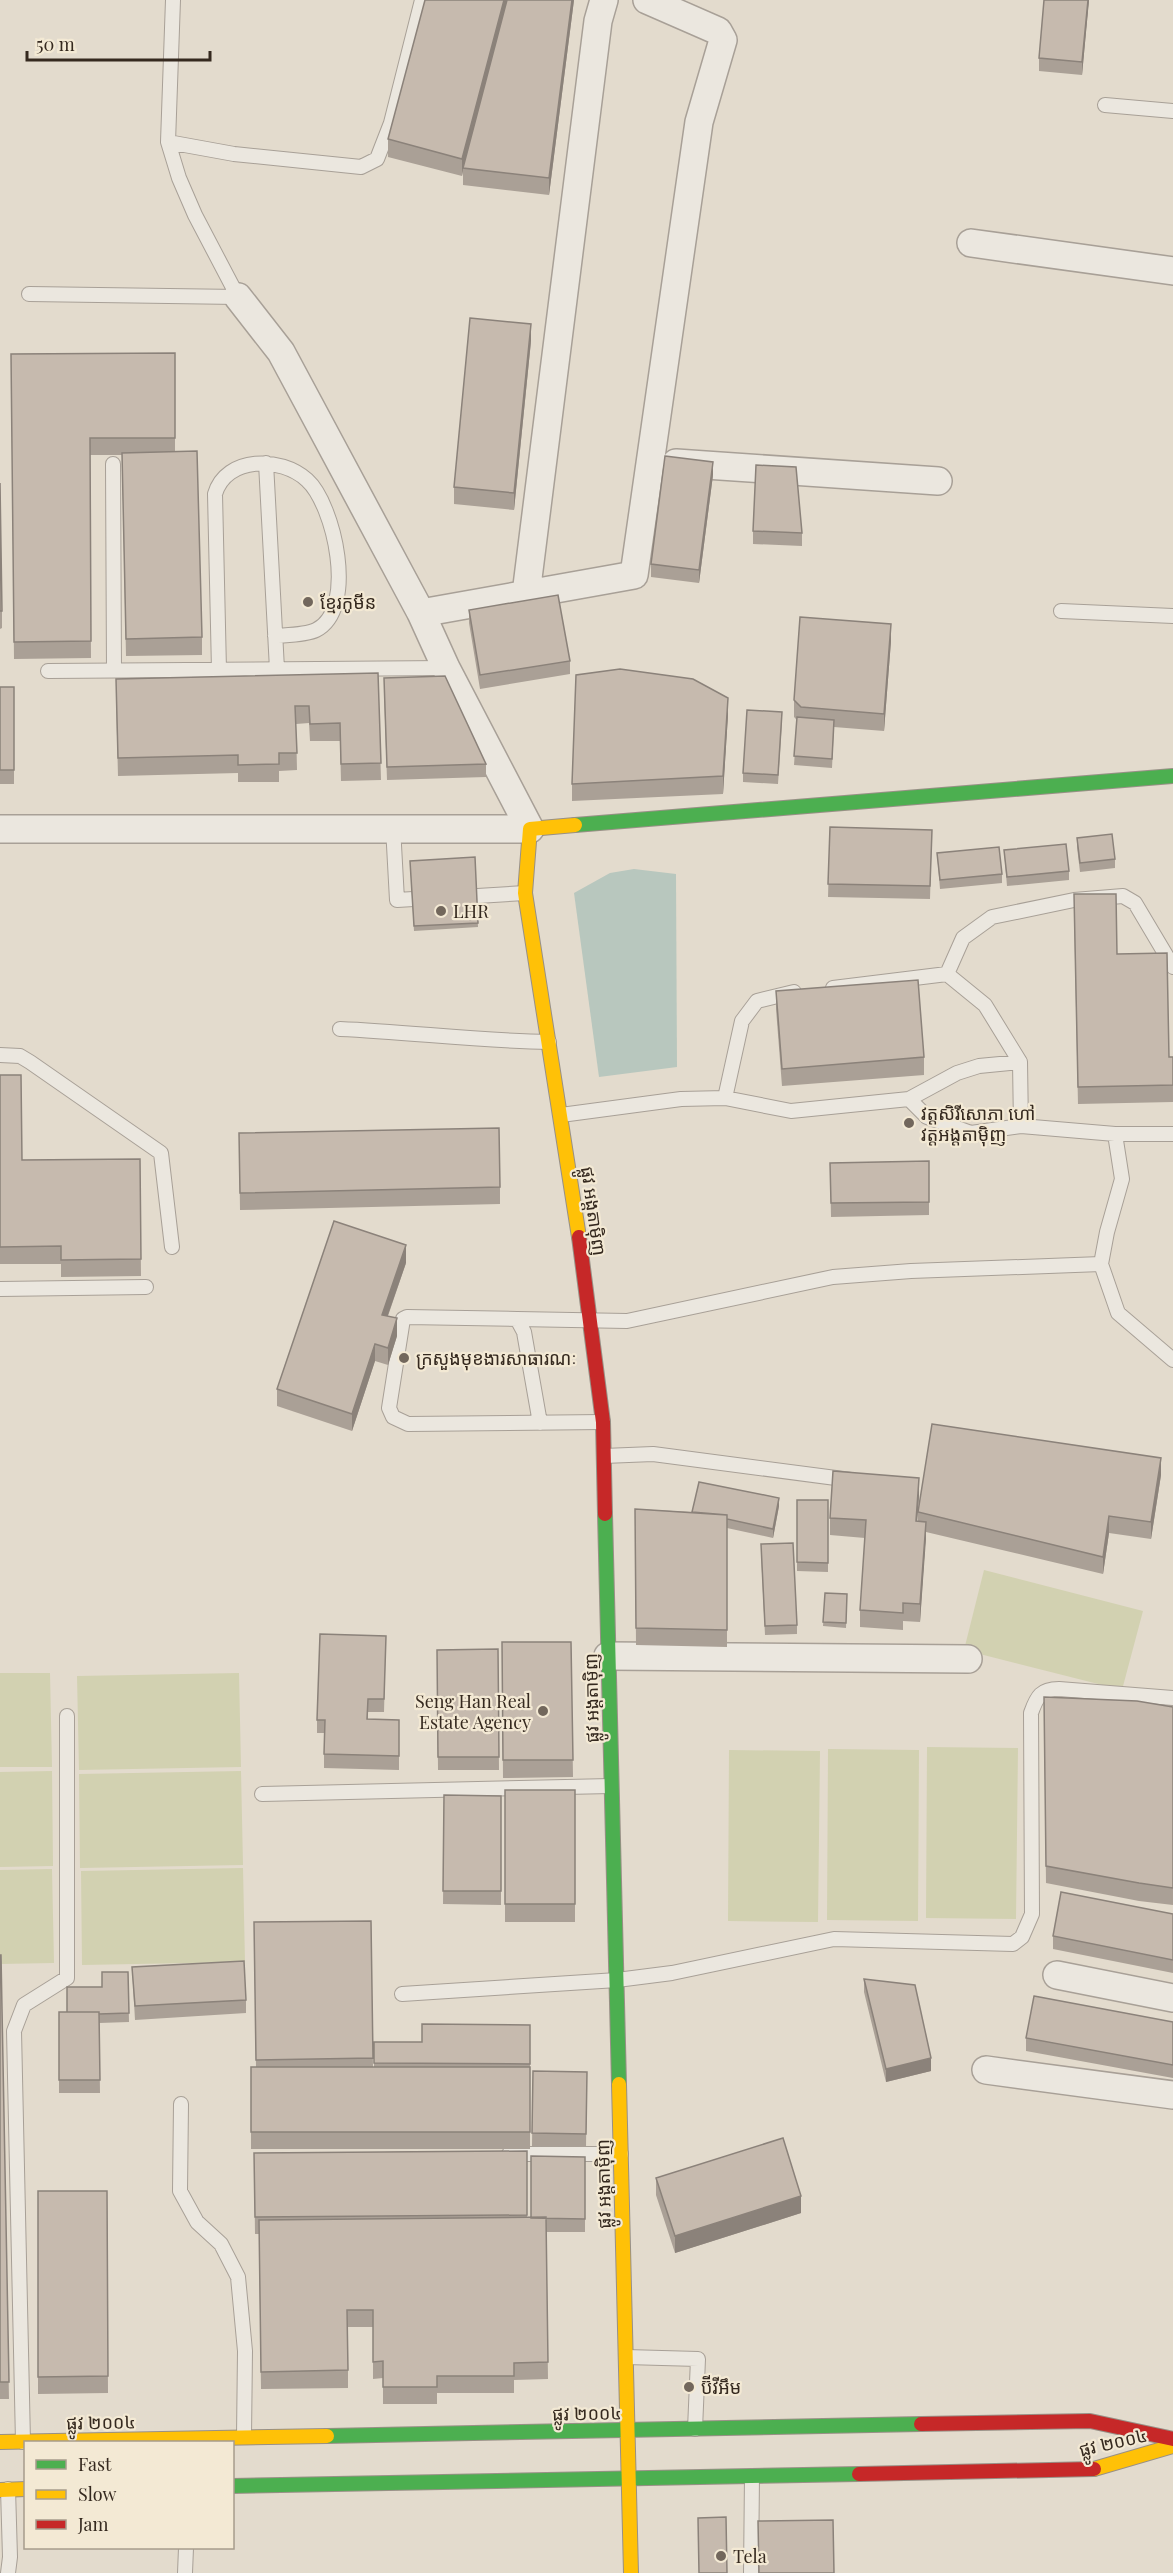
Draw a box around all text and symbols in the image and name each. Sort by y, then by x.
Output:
scale bar [27,24,210,62]
text: 50 m [36,32,75,56]
place label: ខ្មែរកូមីន [320,590,376,614]
marker: ខ្មែរកូមីន [301,595,315,609]
place label: LHR [453,899,489,923]
marker: LHR [434,904,448,918]
place label: វត្តសិរីសោភា ហៅ វត្តអង្តតាម៉ិញ [921,1101,1035,1147]
marker: វត្តសិរីសោភា ហៅ វត្តអង្តតាម៉ិញ [902,1116,916,1130]
street label: ផ្លូវ អង្តតាម៉ិញ [571,1165,612,1258]
place label: ក្រសួងមុខងារសាធារណៈ [416,1346,577,1371]
marker: ក្រសួងមុខងារសាធារណៈ [397,1351,411,1365]
street label: ផ្លូវ អង្តតាម៉ិញ [578,1653,609,1743]
place label: Seng Han Real Estate Agency [415,1689,531,1734]
marker: Seng Han Real Estate Agency [536,1704,550,1718]
street label: ផ្លូវ អង្តតាម៉ិញ [590,2139,621,2229]
place label: ប៊ីវីអឹម [701,2375,741,2399]
marker: ប៊ីវីអឹម [682,2380,696,2394]
street label: ផ្លូវ ២០០៤ [552,2400,622,2431]
street label: ផ្លូវ ២០០៤ [66,2409,136,2440]
street label: ផ្លូវ ២០០៤ [1076,2422,1151,2467]
legend [24,2441,234,2549]
text: Fast [78,2452,112,2476]
text: Slow [78,2482,116,2506]
text: Jam [77,2512,108,2536]
place label: Tela [733,2544,767,2568]
marker: Tela [714,2549,728,2563]

